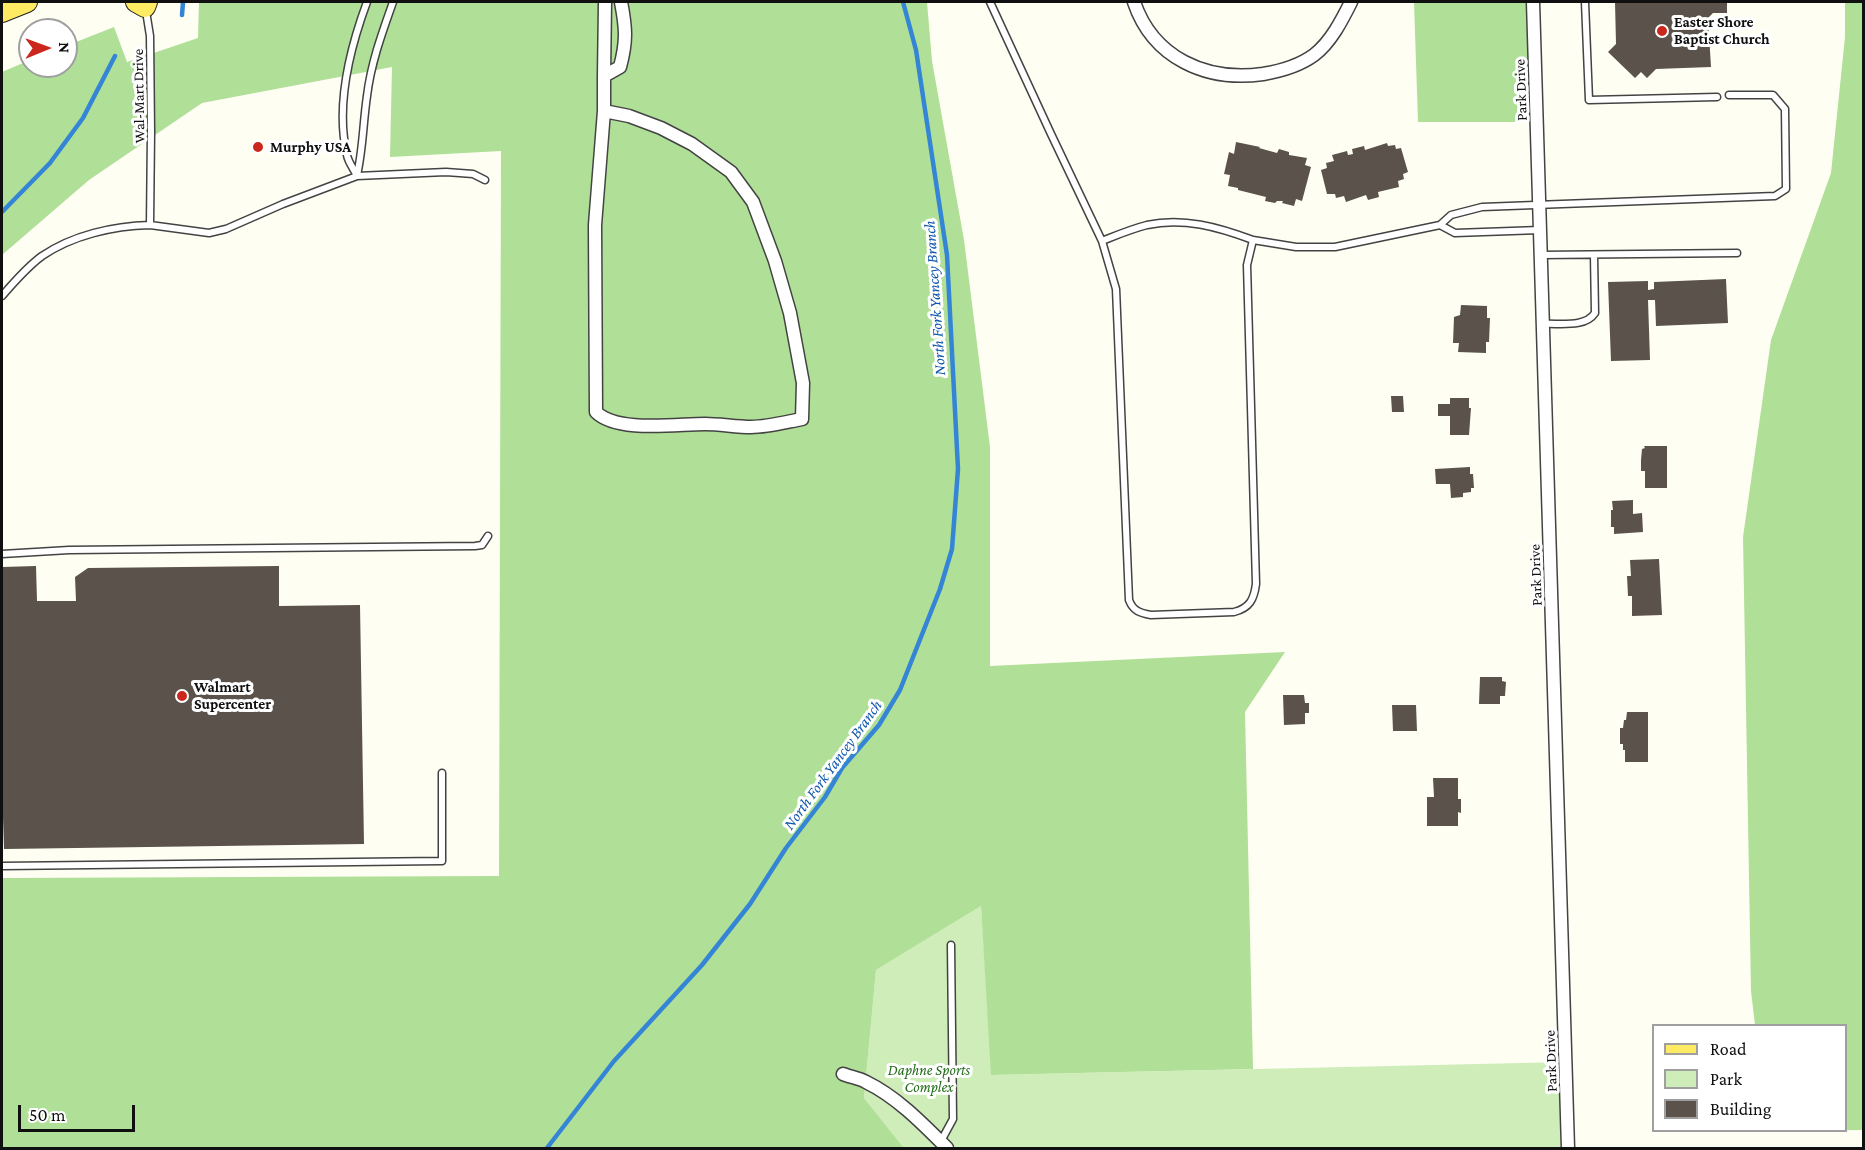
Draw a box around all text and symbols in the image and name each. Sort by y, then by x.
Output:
place label: Easter Shore Baptist Church [1674,13,1770,48]
north arrow [18,18,78,78]
marker: Easter Shore Baptist Church [1655,24,1669,38]
text: N [56,42,73,53]
street label: Wal-Mart Drive [129,49,149,143]
street label: Park Drive [1511,59,1531,121]
place label: Murphy USA [270,138,351,156]
marker: Murphy USA [251,140,265,154]
water label: North Fork Yancey Branch [920,220,950,376]
street label: Park Drive [1526,544,1546,606]
place label: Walmart Supercenter [194,678,271,713]
marker: Walmart Supercenter [175,689,189,703]
water label: North Fork Yancey Branch [780,697,886,833]
legend [1652,1024,1847,1132]
street label: Park Drive [1541,1030,1561,1092]
text: Road [1710,1039,1747,1059]
park label: Daphne Sports Complex [888,1061,970,1096]
text: Park [1710,1069,1742,1089]
scale bar [21,1093,138,1131]
text: Building [1710,1099,1771,1119]
text: 50 m [29,1105,66,1125]

